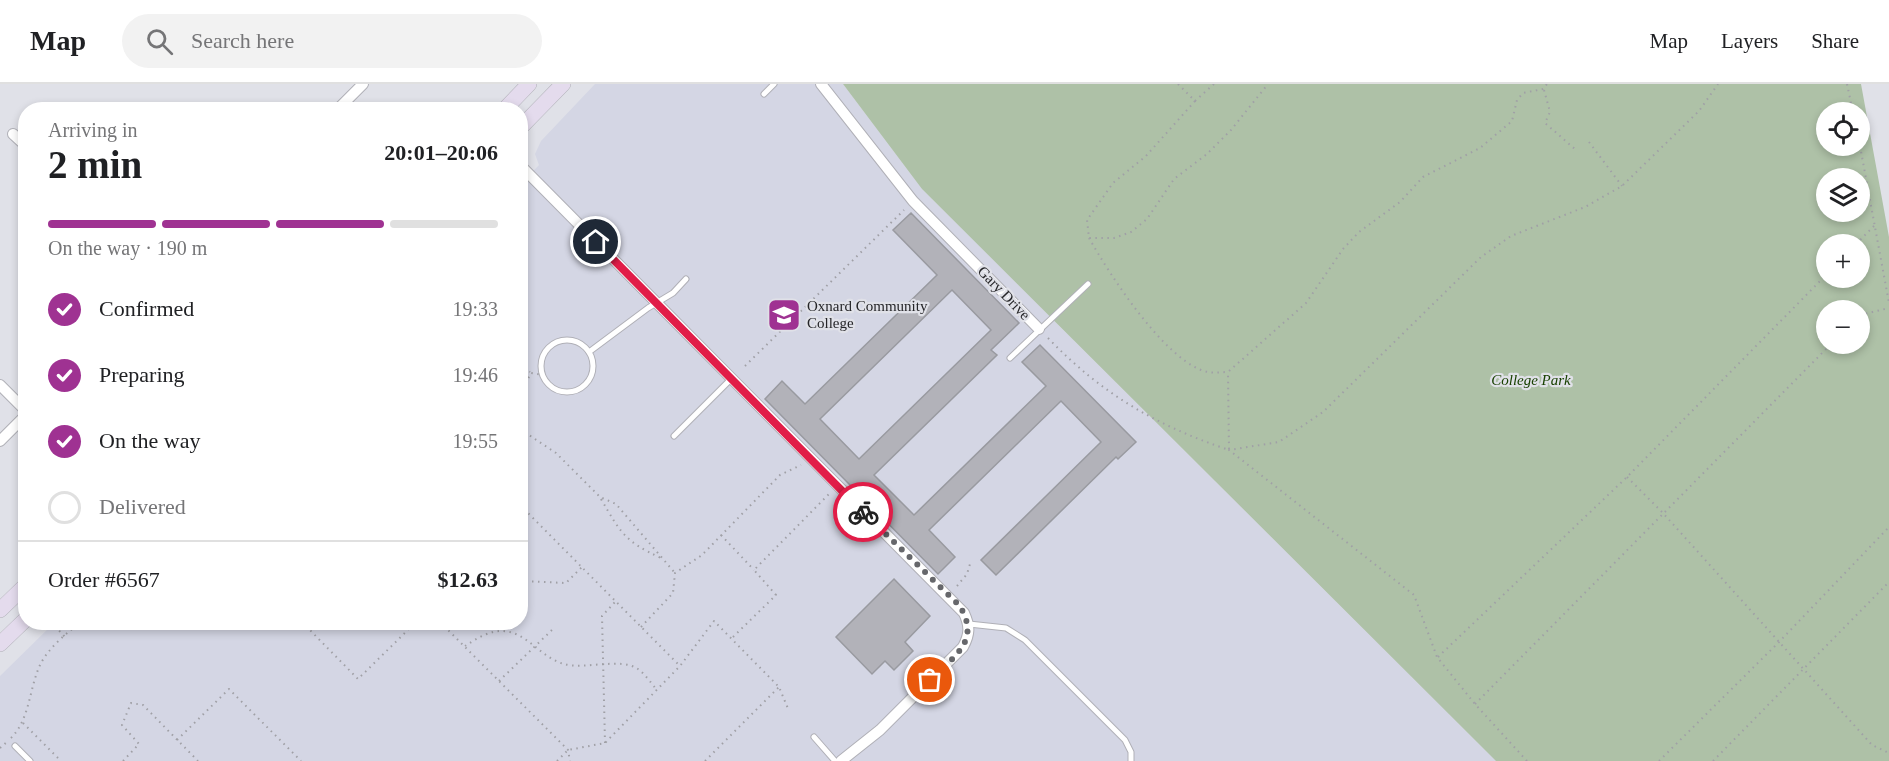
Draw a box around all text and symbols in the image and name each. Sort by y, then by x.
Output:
search box [122,14,542,68]
text: Map [30,25,86,56]
icon: search [143,25,176,58]
text: Search here [191,28,294,53]
text: Map [1650,29,1688,53]
text: Layers [1721,29,1778,53]
text: Share [1811,29,1859,53]
map controls [1816,102,1870,354]
button: locate [1816,102,1870,156]
text: Arriving in [48,119,137,141]
text: 20:01–20:06 [384,140,498,165]
text: 2 min [48,143,142,186]
button: layers [1816,168,1870,222]
pin [570,216,621,267]
icon: home [579,225,612,258]
button: + [1816,234,1870,288]
text: On the way · 190 m [48,237,207,259]
street label: Gary Drive [975,263,1034,323]
icon: check [48,293,81,326]
text: Confirmed [99,296,194,321]
school or university icon: Oxnard Community College [766,297,802,333]
text: 19:33 [452,298,498,320]
place label: Oxnard Community College [807,298,928,331]
button: − [1816,300,1870,354]
icon: check [48,359,81,392]
text: Preparing [99,362,185,387]
text: 19:46 [452,364,498,386]
park label: College Park [1491,372,1571,388]
icon: check [48,425,81,458]
text: On the way [99,428,200,453]
text: 19:55 [452,430,498,452]
courier [833,482,893,542]
text: Delivered [99,494,186,519]
icon: bike [847,496,880,529]
text: Order #6567 [48,567,160,592]
text: $12.63 [438,567,498,592]
pin [904,654,955,705]
icon: bag [913,663,946,696]

